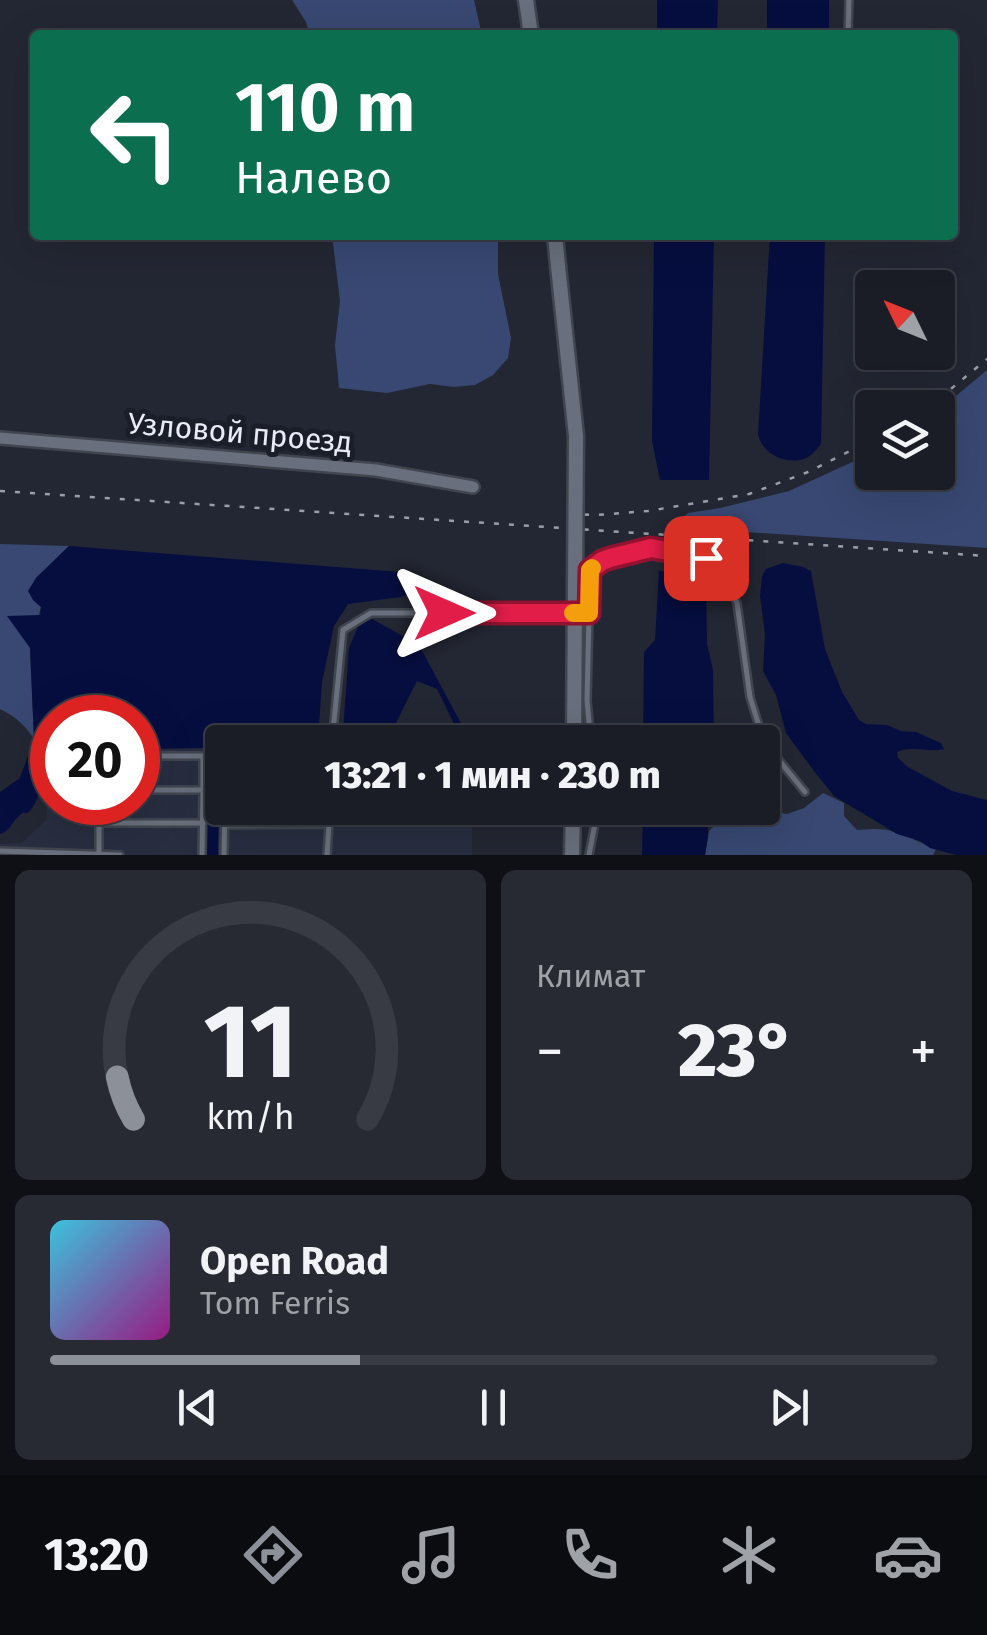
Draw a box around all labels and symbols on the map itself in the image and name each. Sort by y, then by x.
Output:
north arrow [855,270,955,370]
street label: Узловой проезд [126,405,354,461]
pin [664,516,749,601]
position arrow [392,561,496,665]
speed limit sign: 20 [30,695,160,825]

